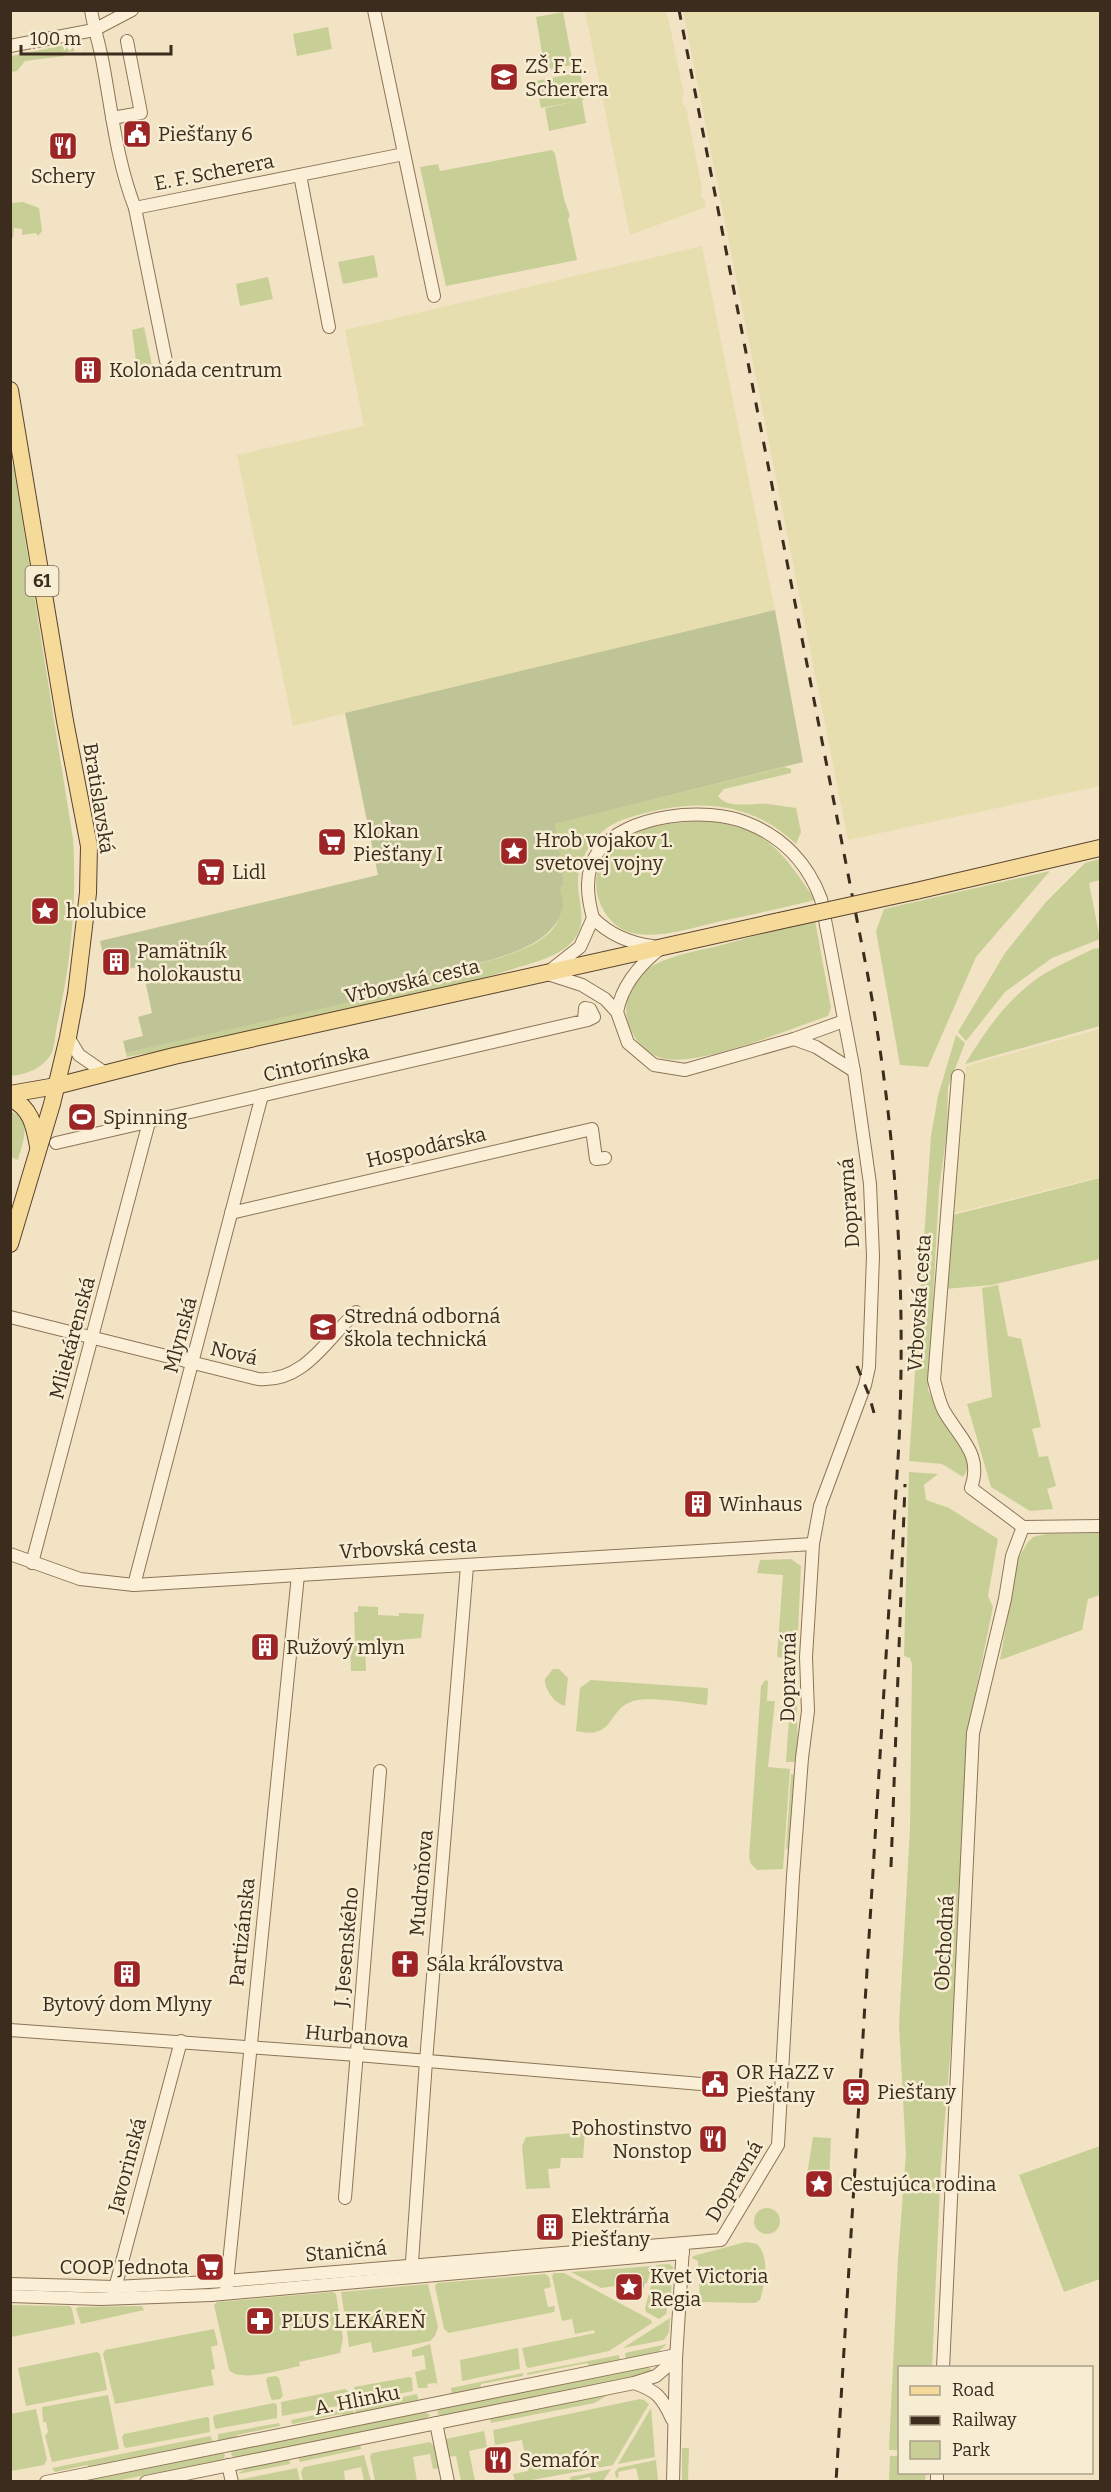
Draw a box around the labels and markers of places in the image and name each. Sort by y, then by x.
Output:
place label: ZŠ F. E. Scherera [525,54,609,101]
school or university icon: ZŠ F. E. Scherera [488,61,520,93]
public building icon: Piešťany 6 [121,118,153,150]
place label: Piešťany 6 [158,122,253,146]
restaurant icon: Schery [47,130,79,162]
place label: Schery [31,164,96,188]
building icon: Kolonáda centrum [72,354,104,386]
place label: Kolonáda centrum [109,358,282,382]
place label: Klokan Piešťany I [353,819,443,866]
supermarket icon: Klokan Piešťany I [316,826,348,858]
place label: Hrob vojakov 1. svetovej vojny [535,828,673,876]
place icon: Hrob vojakov 1. svetovej vojny [498,835,530,867]
supermarket icon: Lidl [195,856,227,888]
place label: Lidl [232,860,267,884]
place icon: holubice [29,895,61,927]
place label: holubice [66,899,146,923]
place label: Pamätník holokaustu [137,939,242,986]
building icon: Pamätník holokaustu [100,946,132,978]
sports icon: Spinning [66,1101,98,1133]
place label: Spinning [103,1105,187,1129]
place label: Stredná odborná škola technická [344,1304,500,1351]
school or university icon: Stredná odborná škola technická [307,1311,339,1343]
building icon: Winhaus [682,1488,714,1520]
place label: Winhaus [719,1492,803,1516]
building icon: Ružový mlyn [249,1631,281,1663]
place label: Ružový mlyn [286,1635,405,1659]
church icon: Sála kráľovstva [389,1948,421,1980]
place label: Sála kráľovstva [426,1952,564,1976]
building icon: Bytový dom Mlyny [111,1958,143,1990]
place label: Bytový dom Mlyny [42,1992,212,2016]
place label: OR HaZZ v Piešťany [736,2060,834,2107]
public building icon: OR HaZZ v Piešťany [699,2068,731,2100]
station icon: Piešťany [840,2076,872,2108]
place label: Piešťany [877,2080,956,2104]
place label: Pohostinstvo Nonstop [571,2116,692,2163]
restaurant icon: Pohostinstvo Nonstop [697,2123,729,2155]
place icon: Cestujúca rodina [803,2168,835,2200]
place label: Cestujúca rodina [840,2172,996,2197]
place label: Elektrárňa Piešťany [571,2204,670,2251]
building icon: Elektrárňa Piešťany [534,2211,566,2243]
supermarket icon: COOP Jednota [194,2251,226,2283]
place label: COOP Jednota [60,2255,189,2279]
place label: Kvet Victoria Regia [650,2264,769,2311]
place icon: Kvet Victoria Regia [613,2271,645,2303]
pharmacy icon: PLUS LEKÁREŇ [244,2305,276,2337]
place label: PLUS LEKÁREŇ [281,2309,426,2333]
restaurant icon: Semafór [482,2444,514,2476]
place label: Semafór [519,2448,599,2472]

